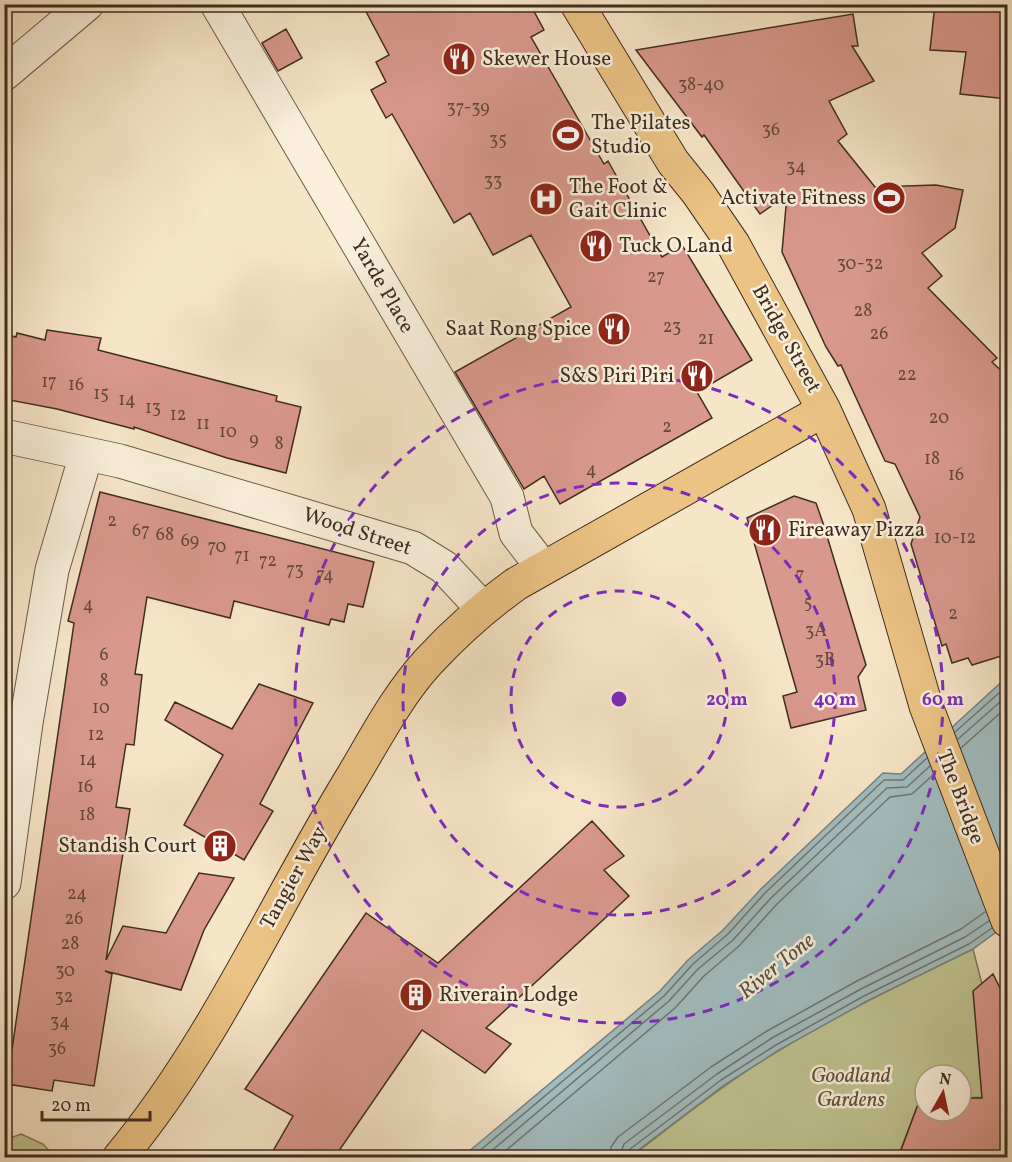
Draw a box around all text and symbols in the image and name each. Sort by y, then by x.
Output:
restaurant icon: Skewer House [441,41,477,77]
place label: Skewer House [482,45,611,74]
house number: 38-40 [678,73,724,98]
house number: 37-39 [446,96,490,121]
place label: The Pilates Studio [591,109,691,162]
sports icon: The Pilates Studio [550,117,586,153]
house number: 36 [762,118,780,143]
house number: 35 [489,128,507,153]
house number: 34 [786,155,806,180]
house number: 33 [484,169,502,194]
place label: The Foot & Gait Clinic [569,173,668,226]
sports icon: Activate Fitness [871,180,907,216]
hospital icon: The Foot & Gait Clinic [528,181,564,217]
place label: Activate Fitness [721,184,866,213]
restaurant icon: Tuck O Land [578,228,614,264]
place label: Tuck O Land [619,232,733,261]
street label: Yarde Place [343,233,421,339]
house number: 30-32 [837,252,883,277]
house number: 27 [647,265,665,290]
street label: Bridge Street [744,279,828,399]
house number: 28 [854,299,872,324]
restaurant icon: Saat Rong Spice [596,311,632,347]
place label: Saat Rong Spice [445,315,591,344]
house number: 23 [663,315,681,340]
house number: 26 [870,322,888,347]
house number: 21 [698,327,714,352]
restaurant icon: S&S Piri Piri [679,358,715,394]
place label: S&S Piri Piri [560,362,674,391]
house number: 22 [897,363,917,388]
house number: 17 [41,370,57,395]
house number: 16 [68,373,84,398]
house number: 15 [93,382,109,407]
house number: 14 [118,388,136,413]
house number: 13 [145,396,161,421]
house number: 12 [170,403,186,428]
house number: 20 [929,406,949,431]
house number: 11 [196,412,210,437]
house number: 2 [662,415,672,440]
house number: 10 [219,420,237,445]
house number: 9 [249,428,259,453]
house number: 8 [274,432,284,457]
house number: 18 [924,447,940,472]
house number: 4 [586,458,596,483]
house number: 16 [948,463,964,488]
street label: Wood Street [299,501,415,563]
house number: 2 [107,509,117,534]
restaurant icon: Fireaway Pizza [747,512,783,548]
place label: Fireaway Pizza [788,516,925,545]
house number: 67 [132,519,150,544]
house number: 68 [156,523,174,548]
house number: 10-12 [934,526,976,551]
house number: 69 [181,529,199,554]
house number: 70 [208,535,227,560]
house number: 71 [234,544,250,569]
house number: 72 [259,549,277,574]
house number: 73 [286,558,304,583]
house number: 74 [316,563,334,588]
house number: 7 [796,563,804,588]
house number: 5 [804,591,812,616]
house number: 4 [83,593,93,618]
house number: 2 [948,602,958,627]
house number: 3A [805,619,827,644]
house number: 6 [99,643,109,668]
house number: 3B [815,648,835,673]
house number: 8 [99,669,109,694]
text: 20 m [706,688,748,713]
text: 40 m [814,688,856,713]
text: 60 m [922,688,964,713]
centre of rings [609,689,629,709]
house number: 10 [92,696,110,721]
house number: 12 [88,723,104,748]
street label: The Bridge [929,745,991,849]
house number: 14 [79,748,97,773]
house number: 16 [77,775,93,800]
house number: 18 [79,803,95,828]
street label: Tangier Way [254,820,335,935]
building icon: Standish Court [202,828,238,864]
place label: Standish Court [58,832,197,861]
house number: 24 [67,882,87,907]
house number: 26 [65,907,83,932]
water label: River Tone [732,927,822,1007]
house number: 28 [61,932,79,957]
house number: 30 [55,959,75,984]
building icon: Riverain Lodge [398,977,434,1013]
place label: Riverain Lodge [439,981,578,1010]
house number: 32 [55,985,73,1010]
house number: 34 [50,1010,70,1035]
house number: 36 [48,1037,66,1062]
park label: Goodland Gardens [811,1062,891,1115]
north arrow [913,1063,973,1123]
text: N [938,1068,953,1092]
scale bar [42,1084,150,1122]
text: 20 m [51,1094,91,1119]

